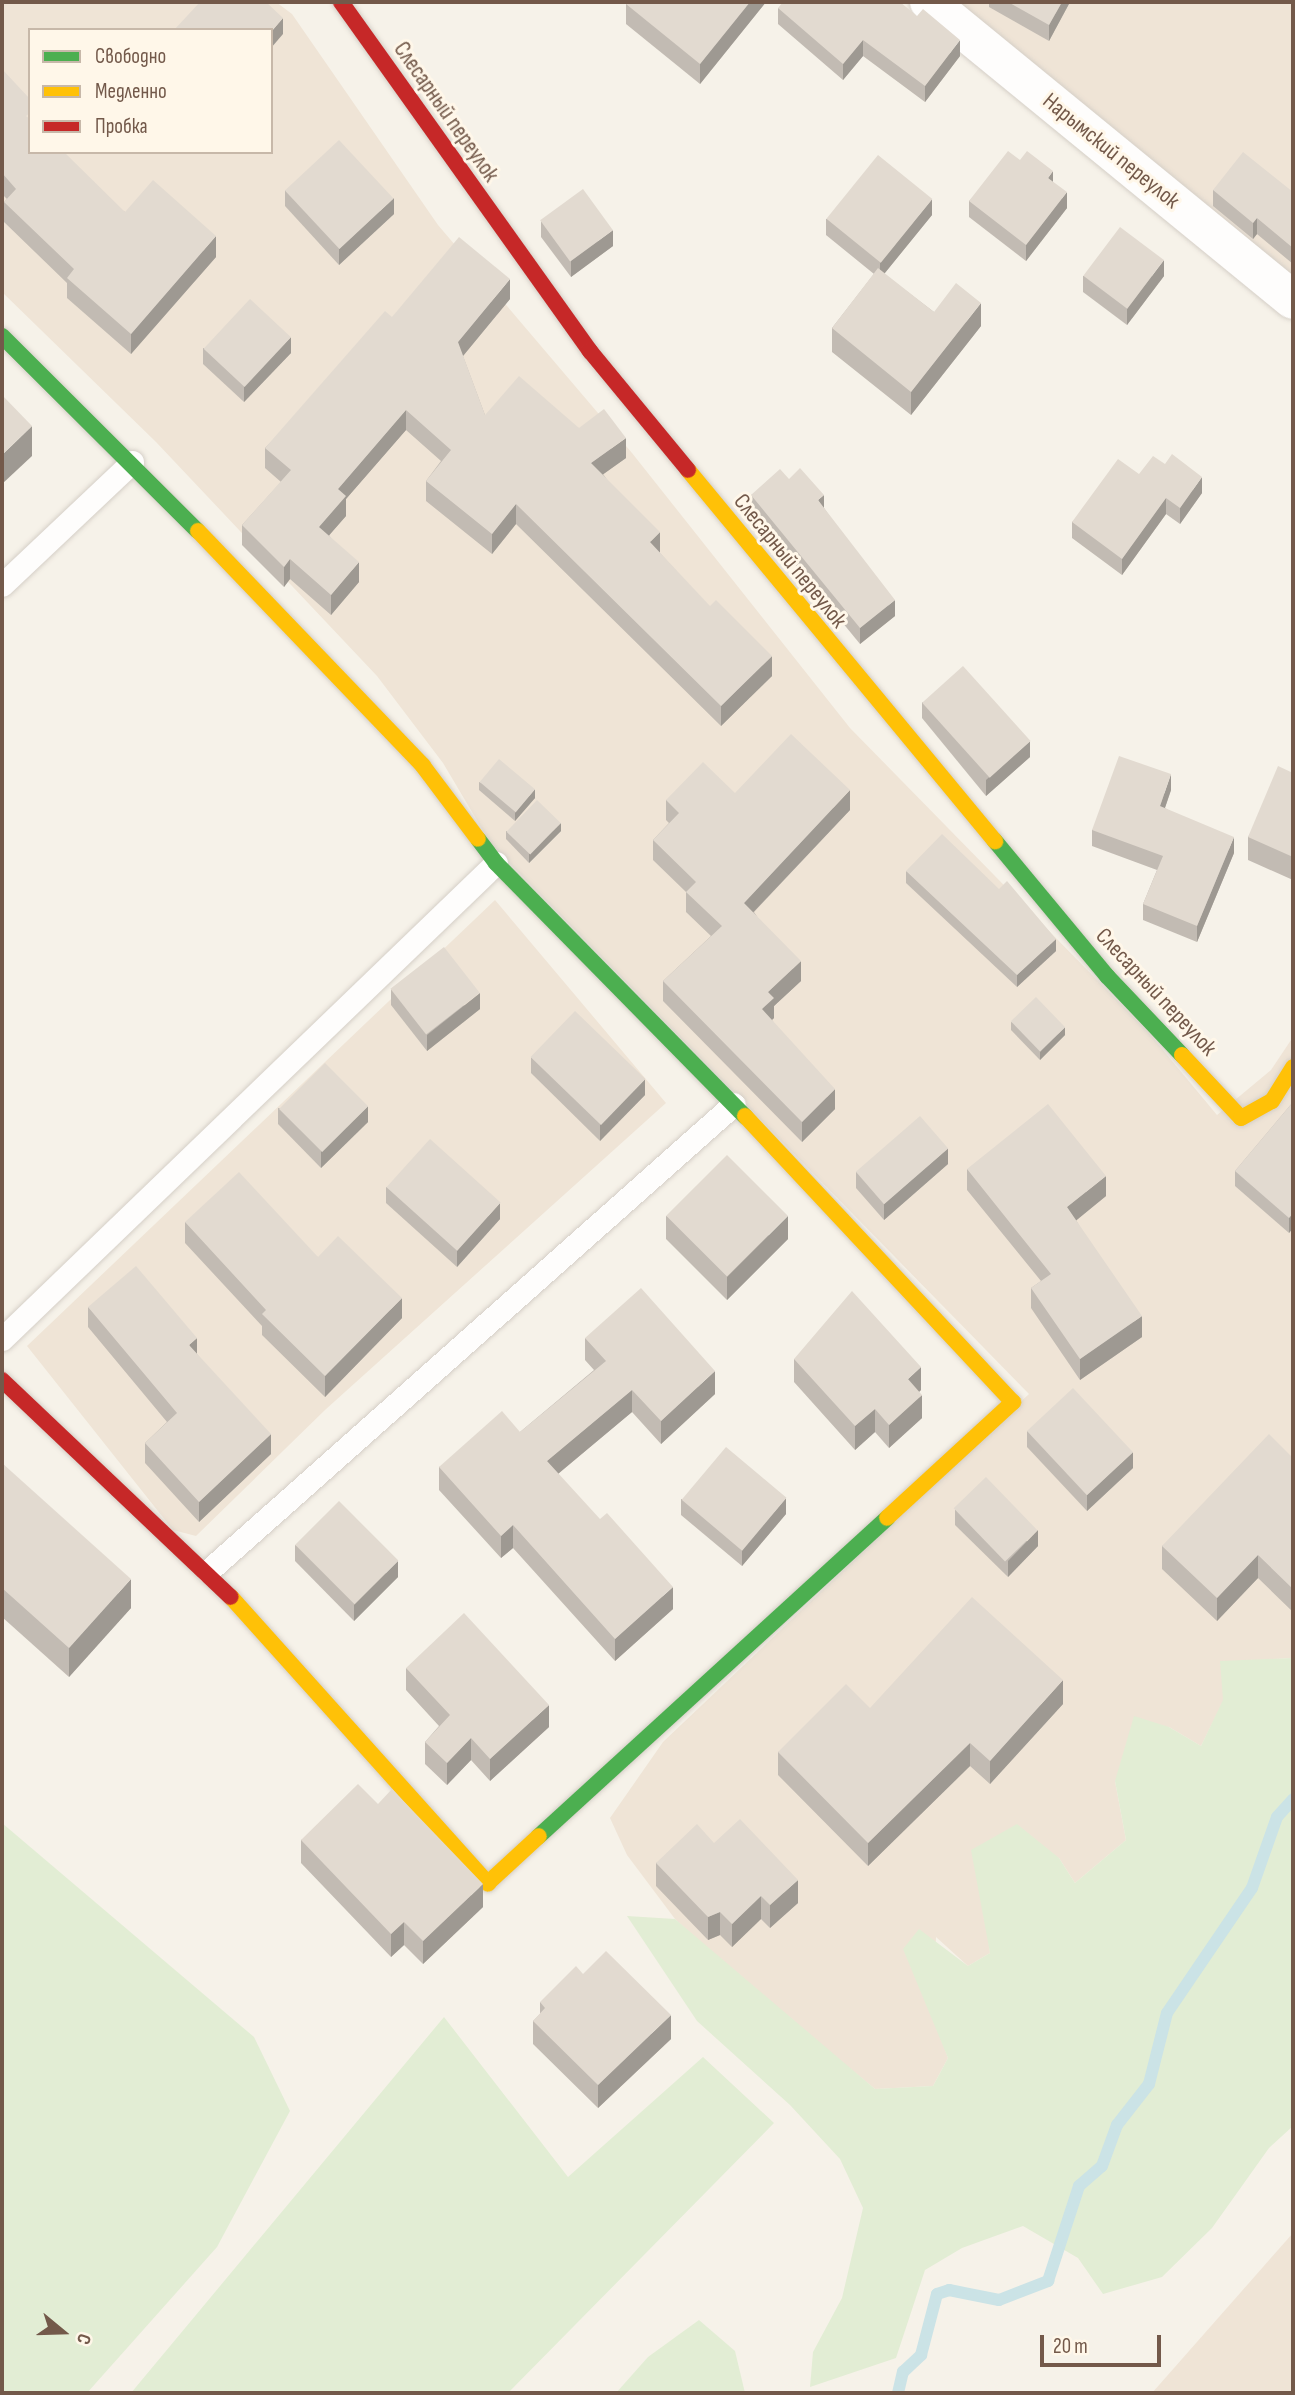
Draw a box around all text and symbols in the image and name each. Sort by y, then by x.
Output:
legend [28,28,273,154]
street label: Слесарный переулок [387,37,505,187]
text: Свободно [95,44,166,69]
text: Медленно [95,79,167,104]
street label: Нарымский переулок [1037,87,1185,215]
text: Пробка [95,114,148,139]
street label: Слесарный переулок [727,488,853,634]
street label: Слесарный переулок [1090,922,1222,1062]
north arrow [28,2297,98,2367]
scale bar [1043,2322,1164,2366]
text: С [71,2331,96,2347]
text: 20 m [1053,2334,1088,2359]

